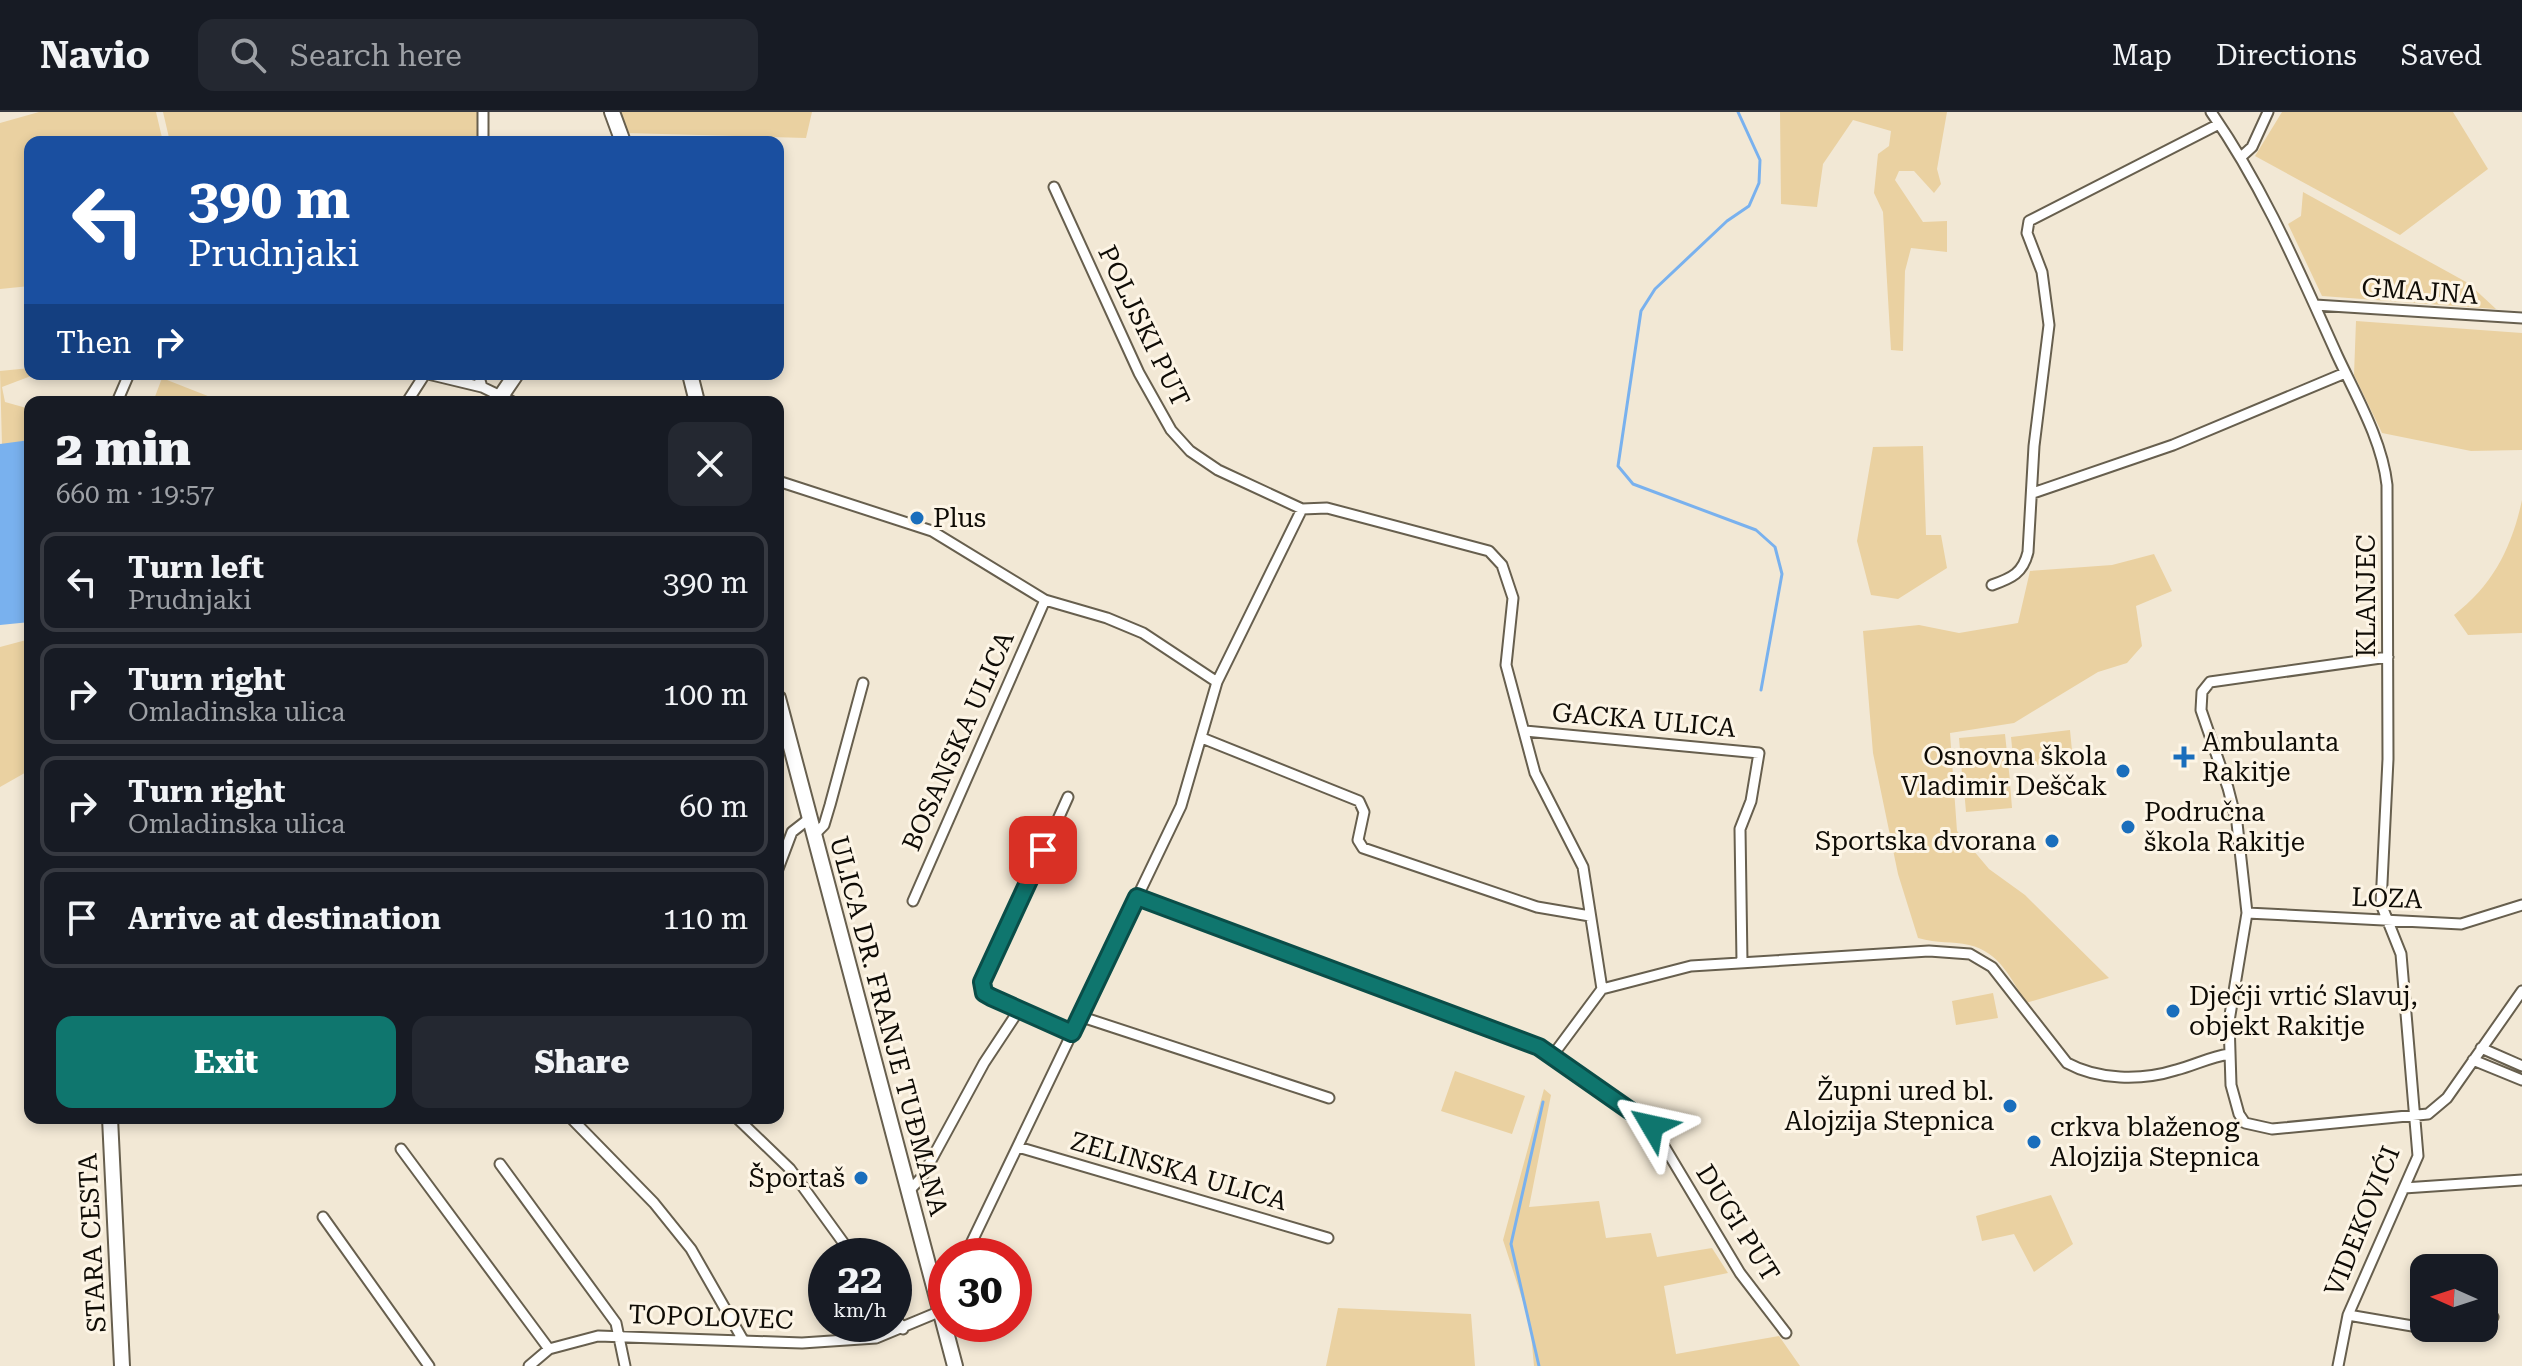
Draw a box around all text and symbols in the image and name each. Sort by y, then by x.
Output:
search box [198,19,758,91]
text: Navio [40,33,150,77]
icon: search [226,33,270,77]
text: Search here [290,38,462,73]
text: Map [2112,39,2172,72]
text: Directions [2216,39,2357,72]
text: Saved [2401,39,2482,72]
text: 390 m [188,166,350,232]
icon: left [56,168,160,272]
text: Prudnjaki [188,233,359,275]
street label: POLJSKI PUT [1092,241,1196,411]
street label: GMAJNA [2361,272,2479,310]
icon: right [147,320,191,364]
text: Then [56,325,131,360]
text: 2 min [56,421,191,477]
button: close [668,422,752,506]
text: 660 m · 19:57 [56,479,215,509]
place label: Plus [933,503,986,533]
marker: Plus [908,509,926,527]
street label: KLANJEC [2351,534,2381,658]
text: Turn left [128,550,264,585]
icon: left [60,560,104,604]
text: 390 m [663,565,748,600]
text: Prudnjaki [128,585,252,615]
street label: BOSANSKA ULICA [896,627,1020,855]
text: Turn right [128,662,285,697]
icon: right [60,672,104,716]
text: 100 m [663,677,748,712]
text: Omladinska ulica [128,697,345,727]
street label: GACKA ULICA [1551,697,1737,743]
place label: Ambulanta Rakitje [2202,727,2339,787]
place label: Osnovna škola Vladimir Deščak [1901,741,2107,801]
marker: Ambulanta Rakitje [2173,746,2195,768]
marker: Osnovna škola Vladimir Deščak [2114,762,2132,780]
text: Turn right [128,774,285,809]
icon: right [60,784,104,828]
text: 60 m [679,789,748,824]
place label: Područna škola Rakitje [2144,797,2305,857]
text: Omladinska ulica [128,809,345,839]
pin [1009,816,1077,884]
marker: Područna škola Rakitje [2119,818,2137,836]
place label: Sportska dvorana [1815,826,2036,856]
icon: arrive [1021,828,1065,872]
marker: Sportska dvorana [2043,832,2061,850]
street label: ULICA DR. FRANJE TUĐMANA [824,833,954,1219]
street label: LOZA [2351,882,2423,914]
icon: arrive [60,896,104,940]
text: Arrive at destination [128,901,441,936]
text: 110 m [663,901,748,936]
place label: Dječji vrtić Slavuj, objekt Rakitje [2189,981,2418,1041]
marker: Dječji vrtić Slavuj, objekt Rakitje [2164,1002,2182,1020]
button: Exit [56,1016,396,1108]
button: Share [412,1016,752,1108]
place label: Župni ured bl. Alojzija Stepnica [1784,1075,1994,1136]
position arrow [1610,1084,1694,1168]
marker: Župni ured bl. Alojzija Stepnica [2001,1097,2019,1115]
place label: crkva blaženog Alojzija Stepnica [2050,1112,2260,1172]
street label: ZELINSKA ULICA [1067,1126,1291,1216]
marker: crkva blaženog Alojzija Stepnica [2025,1133,2043,1151]
street label: VIDEKOVIĆI [2317,1141,2406,1300]
street label: STARA CESTA [72,1153,112,1333]
street label: DUGI PUT [1690,1159,1786,1287]
place label: Športaš [749,1162,845,1193]
marker: Športaš [852,1169,870,1187]
speed limit sign: 30 [928,1238,1032,1342]
north arrow [2410,1254,2498,1342]
map controls [2410,1254,2498,1342]
text: 22 [838,1256,882,1303]
text: km/h [833,1298,887,1322]
street label: TOPOLOVEC [628,1299,794,1335]

